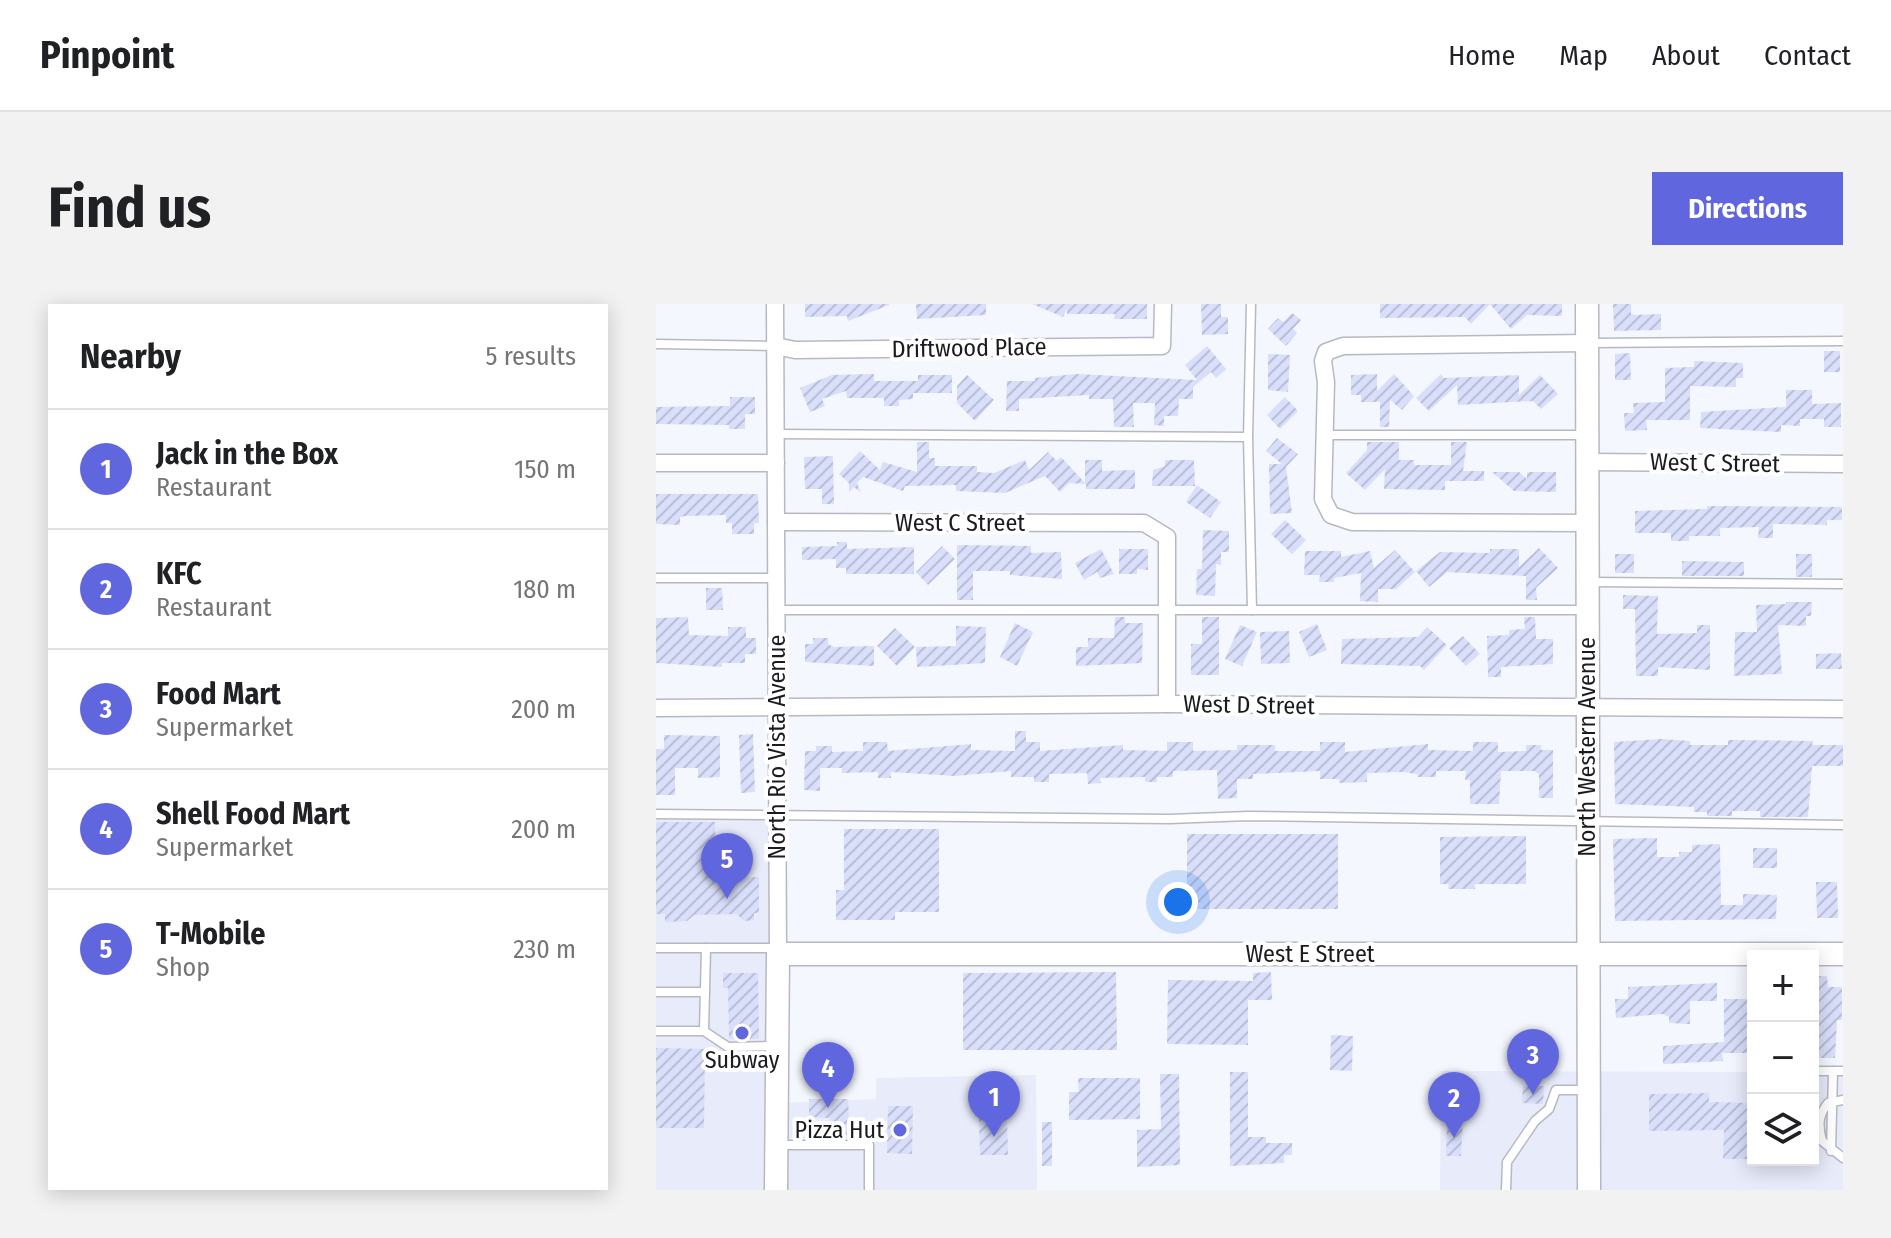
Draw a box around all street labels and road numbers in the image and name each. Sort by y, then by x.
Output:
street label: Driftwood Place [891,333,1047,363]
street label: West C Street [1650,448,1780,478]
street label: West C Street [895,509,1025,537]
street label: North Rio Vista Avenue [763,635,791,859]
street label: North Western Avenue [1573,637,1601,857]
street label: West D Street [1183,690,1315,720]
street label: West E Street [1245,940,1375,968]

